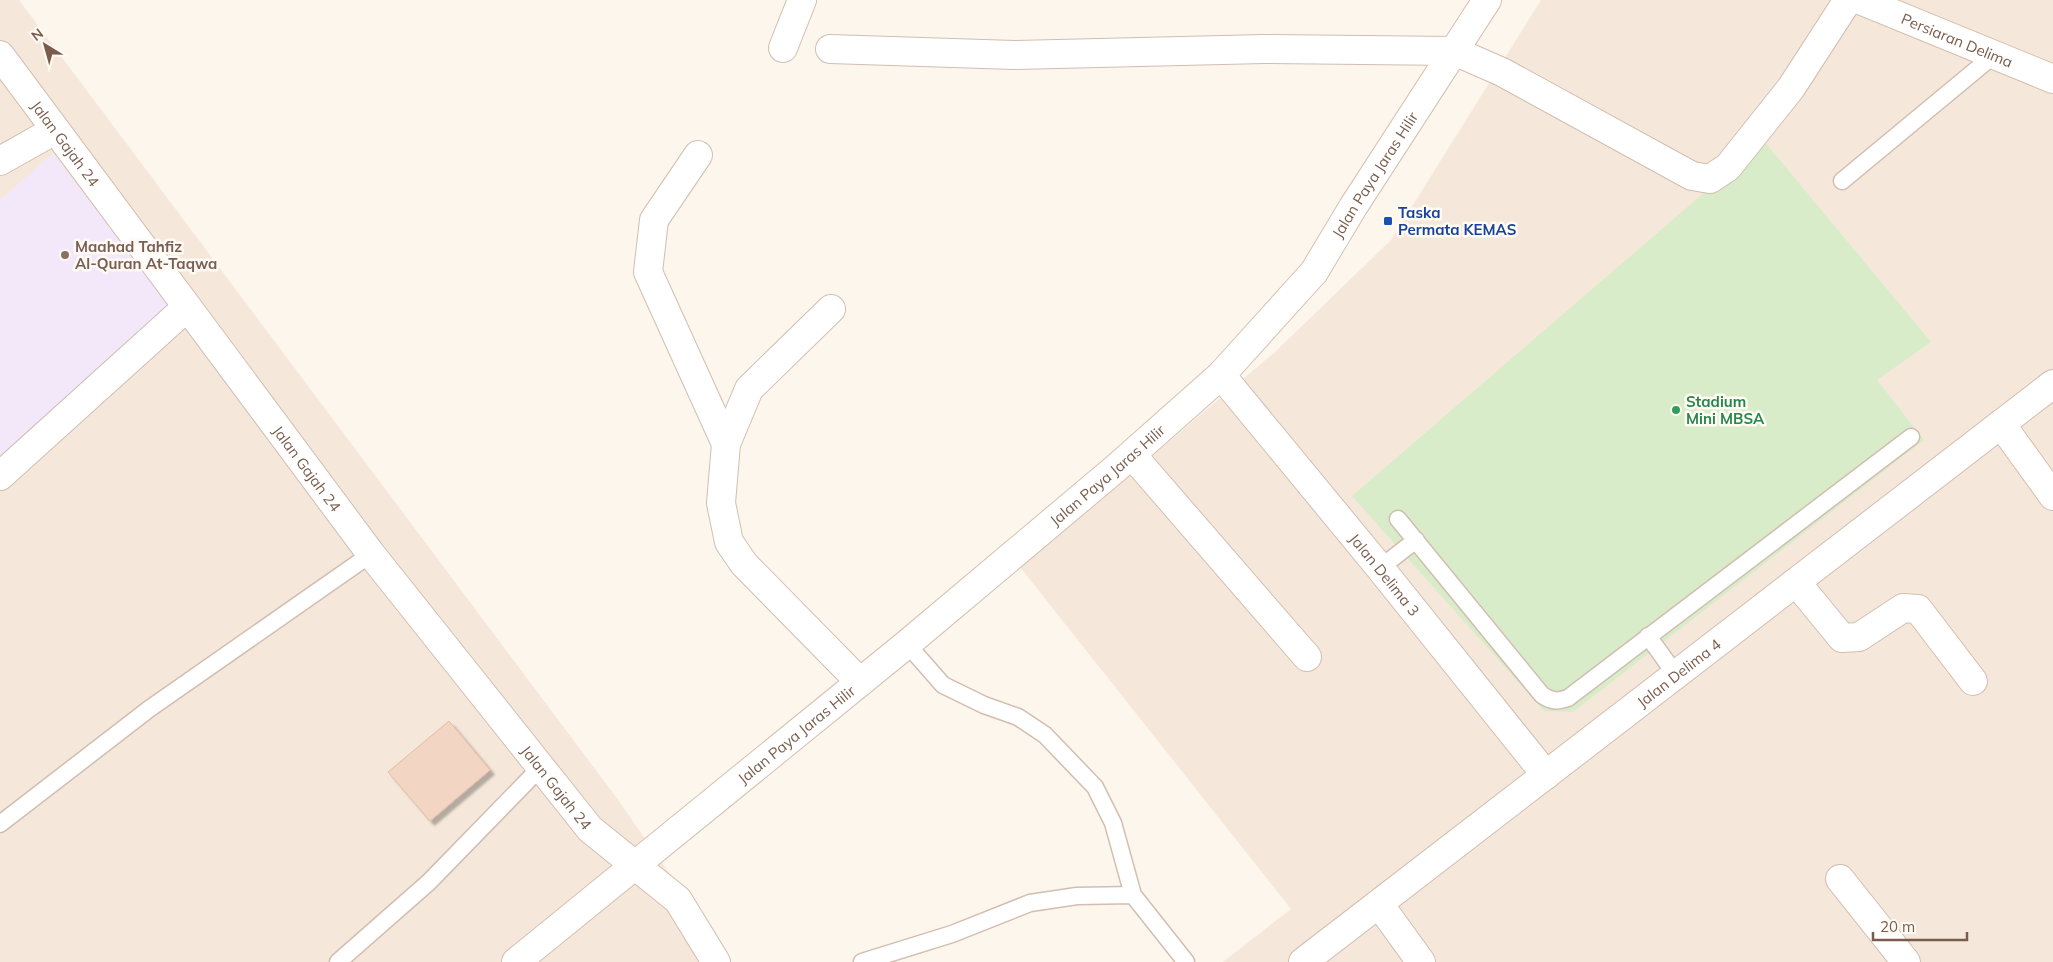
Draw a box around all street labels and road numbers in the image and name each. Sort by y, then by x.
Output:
street label: Persiaran Delima [1899,8,2016,71]
street label: Jalan Gajah 24 [27,96,104,190]
street label: Jalan Paya Jaras Hilir [1327,108,1422,241]
street label: Jalan Paya Jaras Hilir [1046,420,1169,530]
street label: Jalan Gajah 24 [269,421,346,515]
street label: Jalan Delima 3 [1346,529,1424,620]
street label: Jalan Delima 4 [1633,634,1724,711]
street label: Jalan Paya Jaras Hilir [734,681,859,788]
street label: Jalan Gajah 24 [517,741,596,833]

